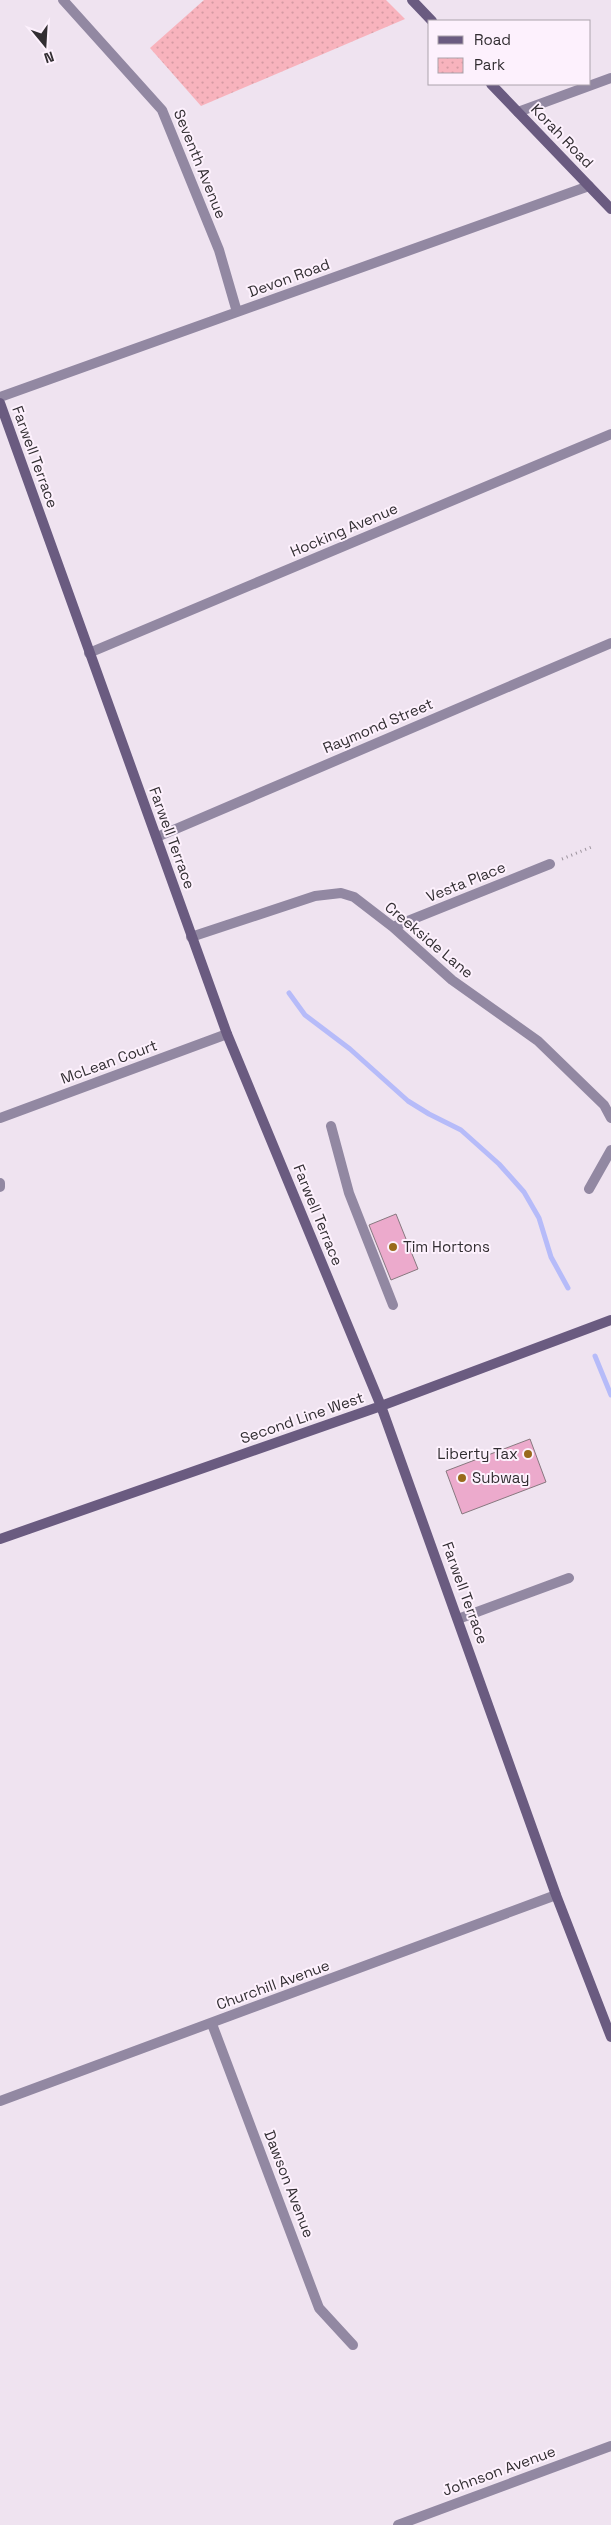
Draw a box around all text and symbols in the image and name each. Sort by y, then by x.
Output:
north arrow [20,20,70,70]
legend [428,20,591,85]
text: Road [474,30,511,49]
text: N [42,47,56,67]
text: Park [474,55,505,74]
street label: Korah Road [527,100,598,172]
street label: Seventh Avenue [170,106,231,221]
street label: Devon Road [245,254,332,301]
street label: Farwell Terrace [8,403,63,511]
street label: Hocking Avenue [287,498,401,561]
street label: Raymond Street [320,694,436,757]
street label: Farwell Terrace [145,784,200,892]
street label: Vesta Place [423,857,508,906]
street label: Creekside Lane [381,897,477,982]
street label: McLean Court [58,1035,160,1088]
street label: Farwell Terrace [290,1161,347,1268]
place label: Tim Hortons [403,1237,490,1256]
marker: Tim Hortons [387,1241,399,1253]
street label: Second Line West [238,1387,366,1448]
place label: Liberty Tax [437,1444,518,1463]
marker: Liberty Tax [522,1448,534,1460]
place label: Subway [472,1468,529,1487]
marker: Subway [456,1472,468,1484]
street label: Farwell Terrace [438,1539,493,1647]
street label: Churchill Avenue [214,1955,332,2014]
street label: Dawson Avenue [260,2127,319,2240]
street label: Johnson Avenue [440,2441,558,2500]

